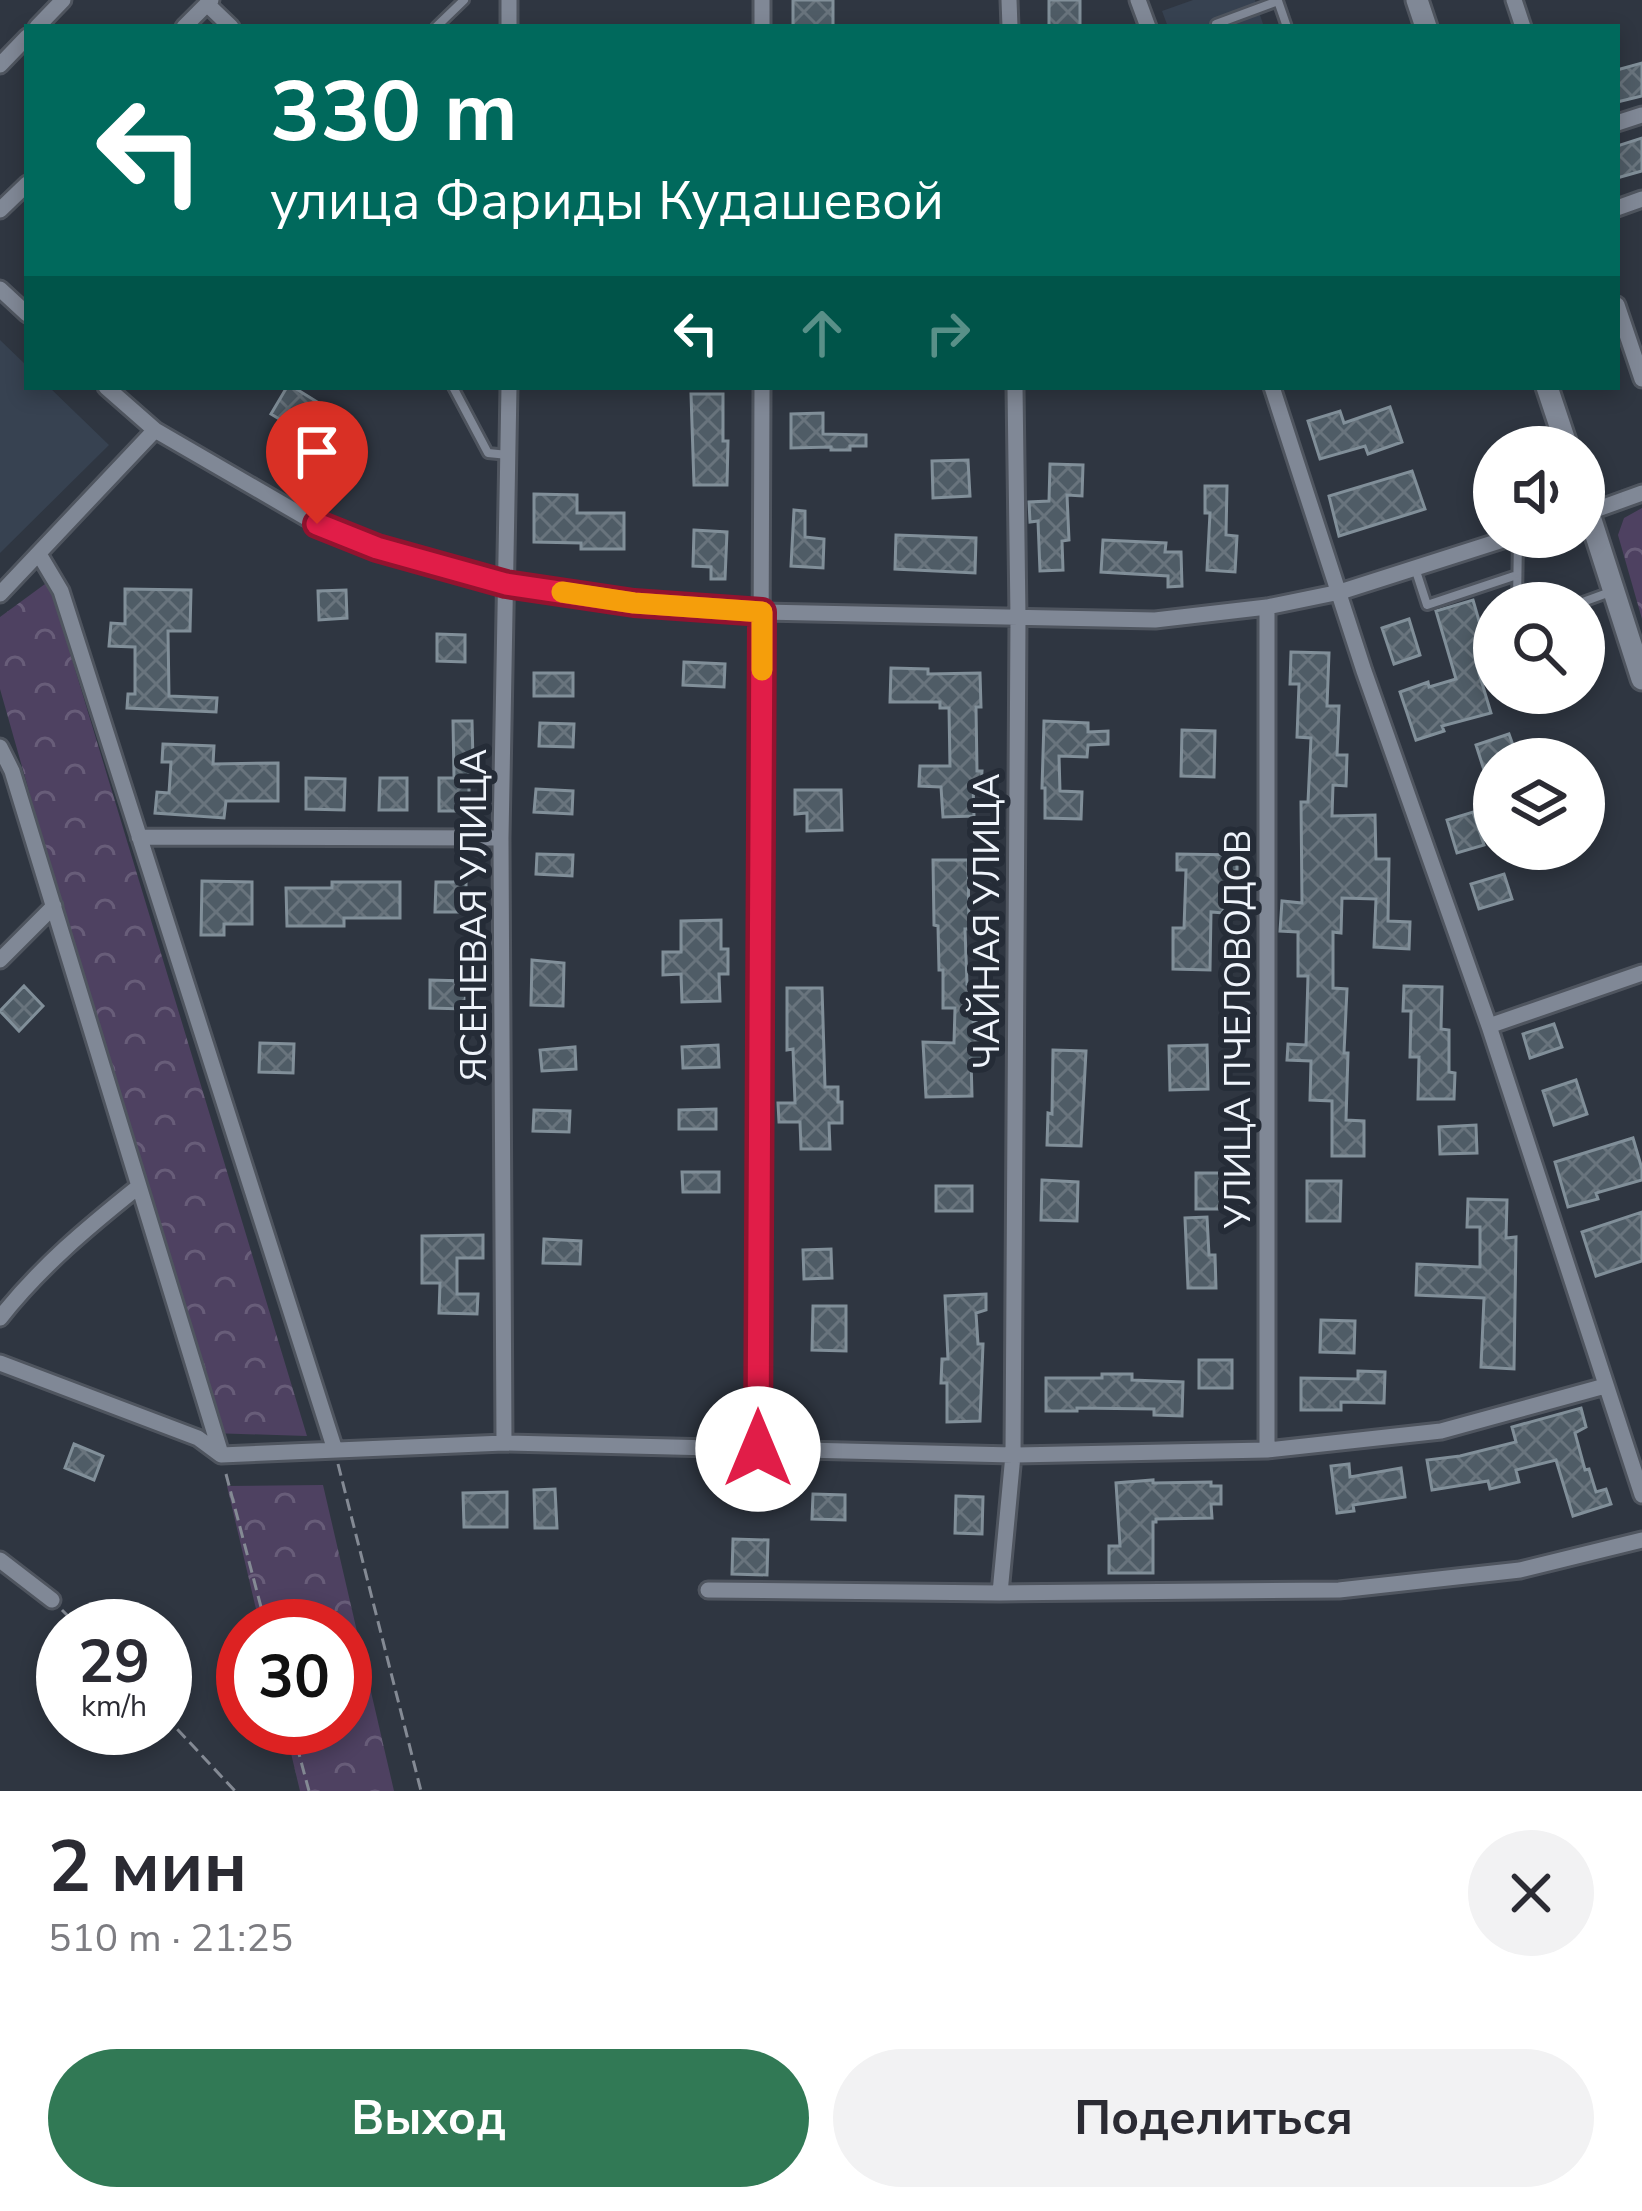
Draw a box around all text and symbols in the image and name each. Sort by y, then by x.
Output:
text: 330 m [270,55,518,170]
icon: left [72,72,228,228]
text: улица Фариды Кудашевой [270,164,944,238]
icon: left [663,300,729,366]
icon: ahead [789,300,855,366]
icon: right [915,300,981,366]
pin [266,401,368,524]
icon: arrive [284,419,350,485]
map controls [1473,426,1605,870]
button: sound [1473,426,1605,558]
button: search [1473,582,1605,714]
button: layers [1473,738,1605,870]
street label: ЯСЕНЕВАЯ УЛИЦА [450,749,499,1081]
street label: ЧАЙНАЯ УЛИЦА [963,773,1012,1069]
street label: УЛИЦА ПЧЕЛОВОДОВ [1214,830,1263,1229]
position arrow [695,1386,821,1512]
speed limit sign: 30 [216,1599,372,1755]
text: 29 [78,1621,150,1703]
text: km/h [81,1686,147,1727]
text: 2 мин [48,1818,247,1916]
button: close [1468,1830,1594,1956]
text: 510 m · 21:25 [48,1912,293,1965]
button: Выход [48,2049,809,2187]
button: Поделиться [833,2049,1594,2187]

